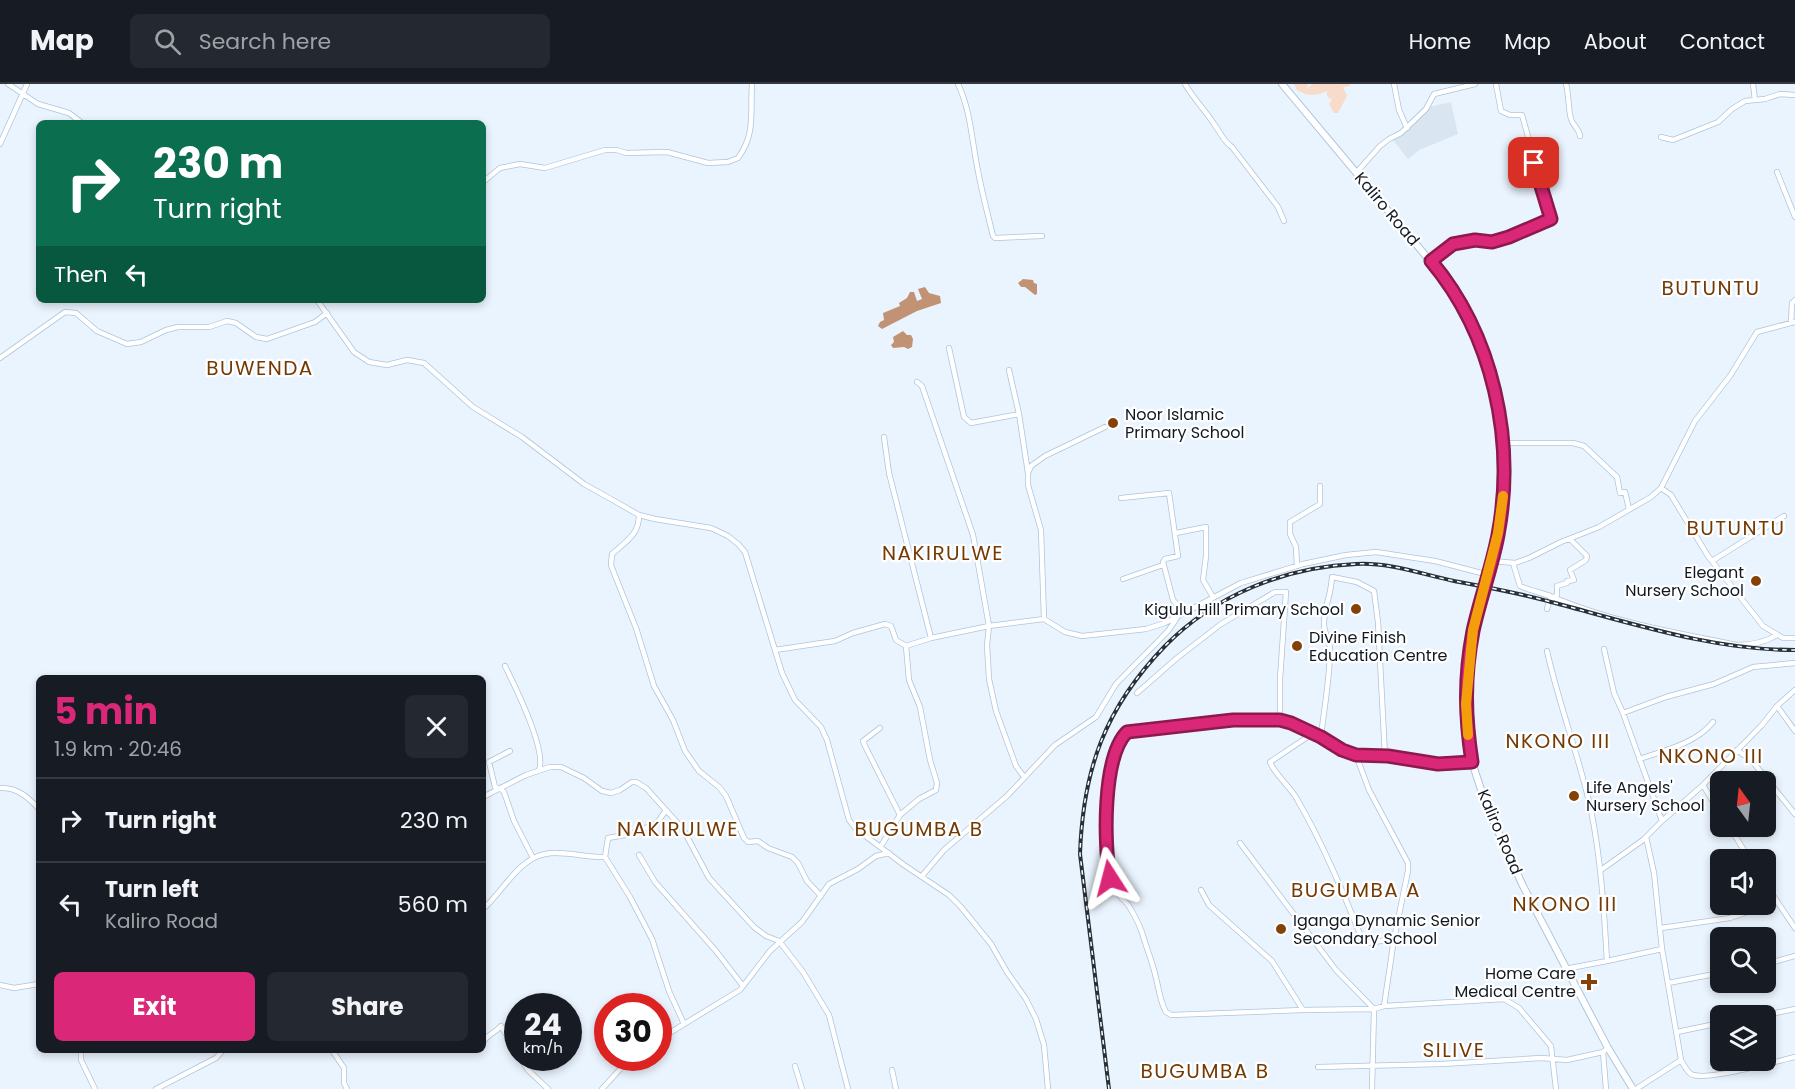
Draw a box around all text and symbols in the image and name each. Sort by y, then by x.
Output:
search box [130,14,550,68]
text: Map [30,21,94,60]
icon: search [151,25,184,58]
text: Search here [199,26,331,57]
text: Home [1409,27,1471,56]
text: Map [1504,27,1551,56]
text: About [1584,27,1647,56]
text: Contact [1680,27,1765,56]
text: 230 m [153,134,283,193]
pin [1508,137,1559,188]
icon: right [54,144,132,222]
icon: arrive [1517,146,1550,179]
street label: Kaliro Road [1349,167,1425,251]
text: Turn right [153,190,282,227]
icon: left [120,258,153,291]
text: Then [54,259,108,290]
district label: BUTUNTU [1662,274,1760,302]
district label: BUWENDA [206,354,314,382]
place label: Noor Islamic Primary School [1125,403,1244,444]
marker: Noor Islamic Primary School [1106,416,1120,430]
district label: BUTUNTU [1687,514,1785,542]
district label: NAKIRULWE [882,539,1004,567]
place label: Elegant Nursery School [1625,561,1744,602]
marker: Elegant Nursery School [1749,574,1763,588]
place label: Kigulu Hill Primary School [1144,598,1344,621]
marker: Kigulu Hill Primary School [1349,602,1363,616]
place label: Divine Finish Education Centre [1309,626,1448,667]
marker: Divine Finish Education Centre [1290,639,1304,653]
text: 5 min [54,686,158,737]
button: close [405,695,468,758]
district label: NKONO III [1505,727,1611,755]
text: 1.9 km · 20:46 [54,735,182,763]
district label: NKONO III [1658,742,1764,770]
north arrow [1710,771,1776,837]
map controls [1710,771,1776,1071]
place label: Life Angels' Nursery School [1586,776,1705,817]
street label: Kaliro Road [1472,786,1528,878]
marker: Life Angels' Nursery School [1567,789,1581,803]
icon: right [54,804,87,837]
text: Turn right [105,805,216,836]
text: 230 m [400,805,468,836]
district label: NAKIRULWE [617,815,739,843]
district label: BUGUMBA B [855,815,983,843]
position arrow [1078,846,1142,910]
button: sound [1710,849,1776,915]
text: Turn left [105,874,199,905]
district label: BUGUMBA A [1291,876,1421,904]
icon: left [54,888,87,921]
text: 560 m [398,889,468,920]
district label: NKONO III [1512,890,1618,918]
text: Kaliro Road [105,907,218,935]
place label: Iganga Dynamic Senior Secondary School [1293,909,1480,950]
marker: Iganga Dynamic Senior Secondary School [1274,922,1288,936]
button: search [1710,927,1776,993]
place label: Home Care Medical Centre [1455,962,1576,1003]
button: Exit [54,972,255,1041]
button: Share [267,972,468,1041]
marker: Home Care Medical Centre [1580,973,1598,991]
speed limit sign: 30 [594,993,672,1071]
text: 24 [524,1003,562,1046]
button: layers [1710,1005,1776,1071]
district label: SILIVE [1423,1036,1486,1064]
text: km/h [523,1037,563,1058]
district label: BUGUMBA B [1141,1057,1269,1085]

